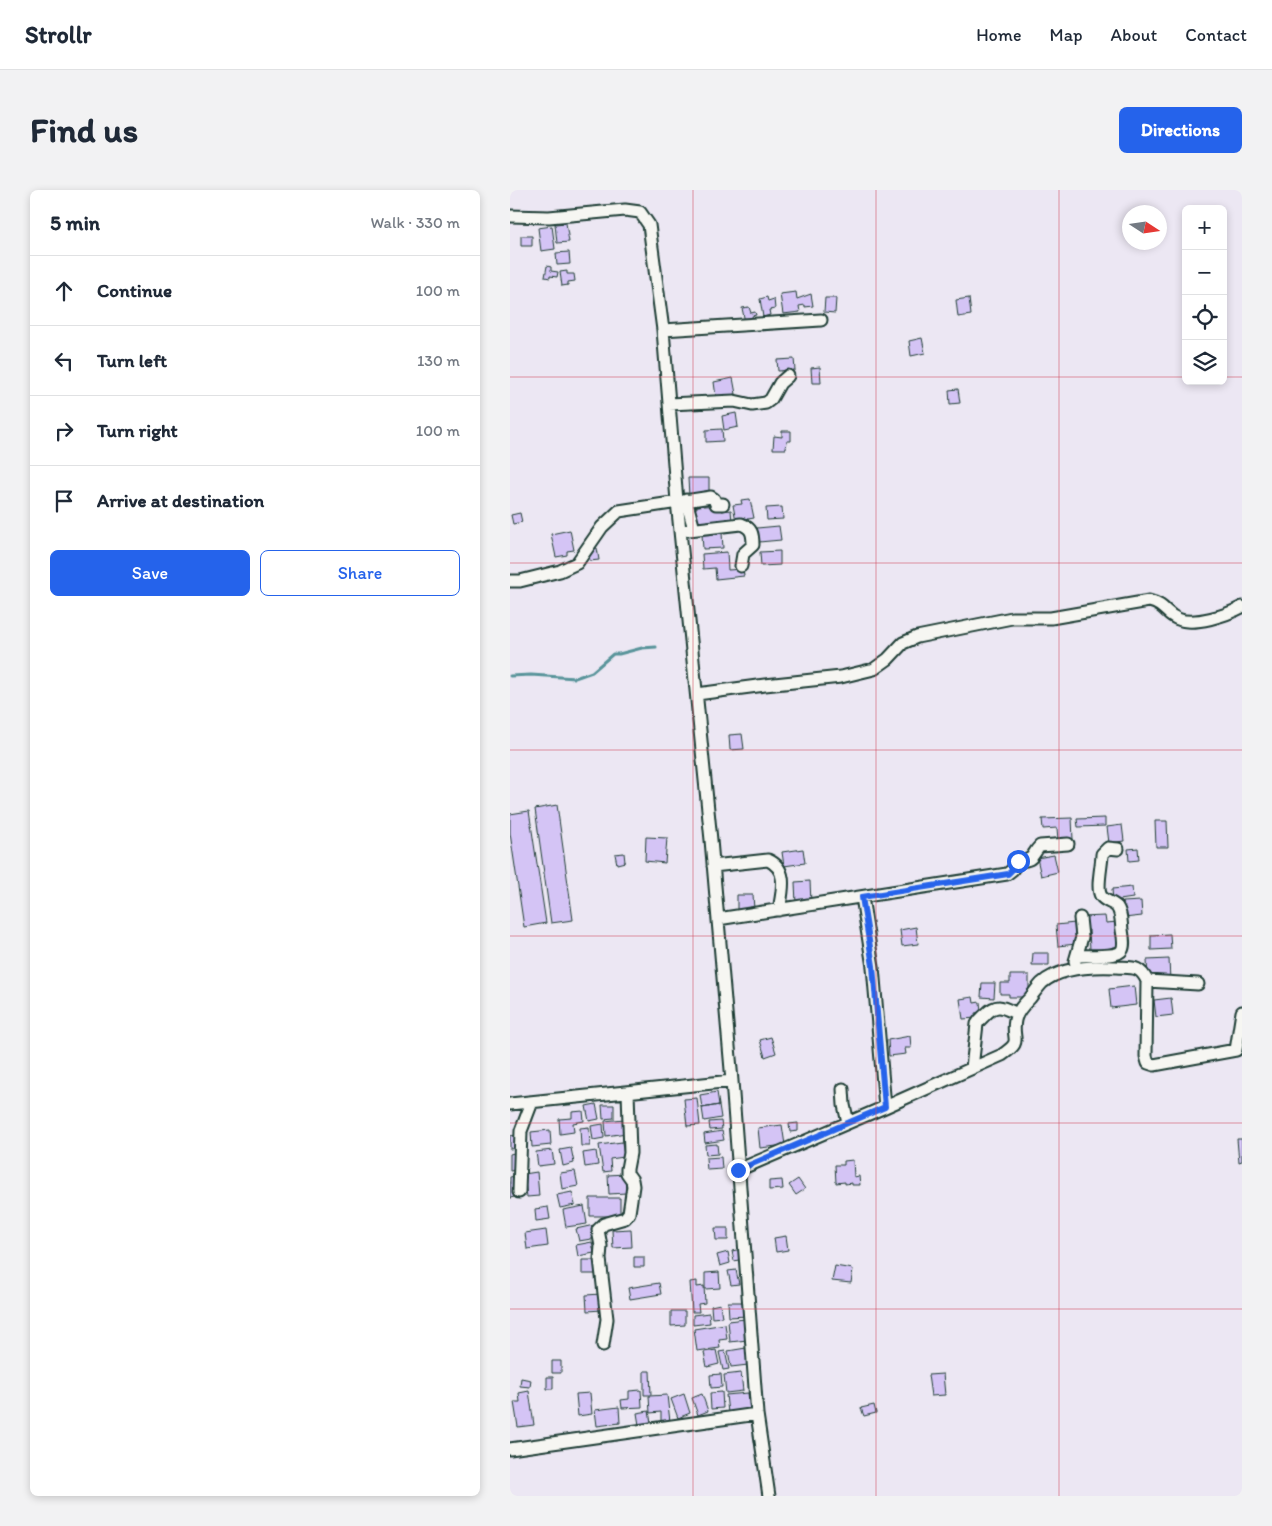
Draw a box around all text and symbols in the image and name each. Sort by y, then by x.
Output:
text: Strollr [25,20,91,49]
text: Home [976,24,1022,46]
text: Map [1050,24,1083,46]
text: About [1111,24,1157,46]
text: Contact [1185,24,1247,46]
button: Directions [1119,107,1242,153]
text: Find us [30,109,138,151]
north arrow [1122,205,1167,250]
map controls [1182,205,1227,385]
button: + [1182,205,1227,250]
text: 5 min [50,210,100,235]
text: Walk · 330 m [370,213,460,232]
button: − [1182,250,1227,295]
icon: ahead [50,277,78,305]
text: Continue [97,279,172,302]
text: 100 m [416,281,460,300]
button: locate [1182,295,1227,340]
button: layers [1182,340,1227,385]
icon: left [50,347,78,375]
text: Turn left [97,349,167,372]
text: 130 m [417,351,460,370]
icon: right [50,417,78,445]
text: Turn right [97,419,178,442]
text: 100 m [416,421,460,440]
icon: arrive [50,487,78,515]
text: Arrive at destination [97,489,264,512]
button: Save [50,550,250,596]
button: Share [260,550,460,596]
route start [1007,850,1030,873]
route end [727,1159,750,1182]

